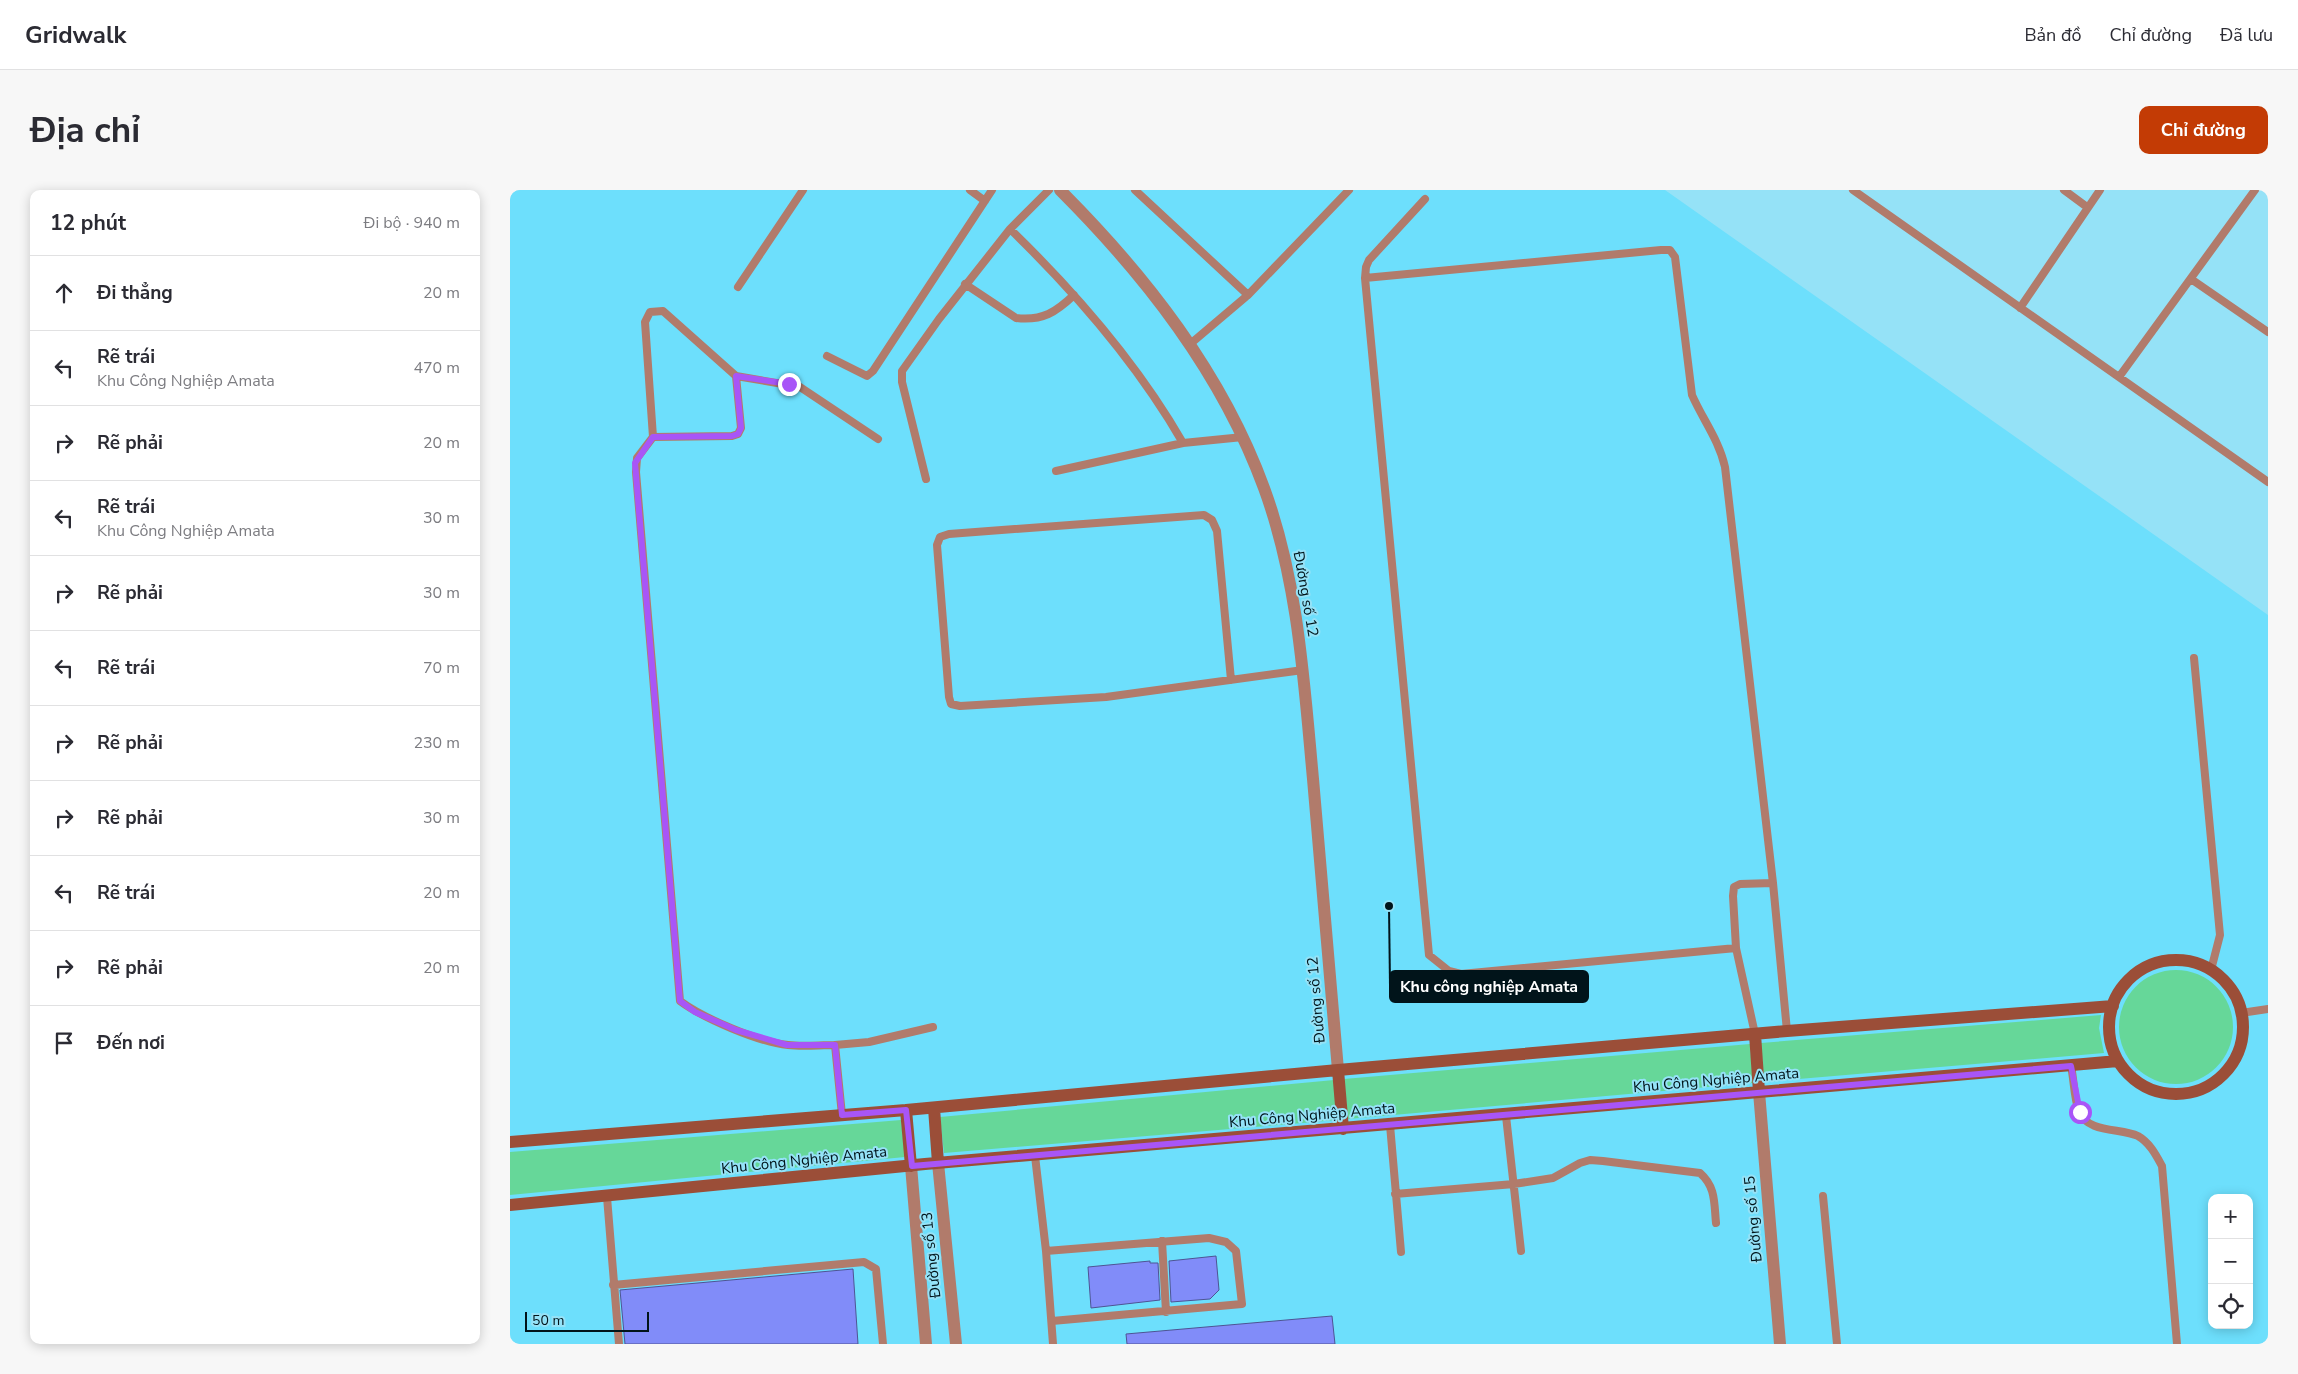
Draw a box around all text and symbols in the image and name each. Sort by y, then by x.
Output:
text: Gridwalk [25,19,126,51]
text: Bản đồ [2024,23,2081,47]
text: Chỉ đường [2109,23,2192,47]
text: Đã lưu [2220,23,2273,47]
button: Chỉ đường [2139,106,2268,154]
text: Địa chỉ [30,107,140,154]
text: 12 phút [50,209,126,237]
text: Đi bộ · 940 m [364,212,460,234]
icon: ahead [50,279,78,307]
text: Đi thẳng [97,280,173,306]
text: 20 m [423,282,460,304]
text: Rẽ trái [97,344,155,370]
icon: left [50,354,78,382]
text: 470 m [413,357,460,379]
text: Khu Công Nghiệp Amata [97,370,275,392]
route end [778,373,801,396]
icon: right [50,429,78,457]
text: Rẽ phải [97,430,163,456]
text: 20 m [423,432,460,454]
text: Rẽ trái [97,494,155,520]
icon: left [50,504,78,532]
text: 30 m [423,507,460,529]
text: Khu Công Nghiệp Amata [97,520,275,542]
street label: Đường số 12 [1288,549,1323,638]
icon: right [50,579,78,607]
text: Rẽ phải [97,580,163,606]
text: 30 m [423,582,460,604]
icon: left [50,654,78,682]
text: Rẽ trái [97,655,155,681]
text: 70 m [423,657,460,679]
icon: right [50,729,78,757]
text: Rẽ phải [97,730,163,756]
text: 230 m [413,732,460,754]
icon: right [50,804,78,832]
text: Rẽ phải [97,805,163,831]
text: 30 m [423,807,460,829]
icon: left [50,879,78,907]
text: Rẽ trái [97,880,155,906]
text: 20 m [423,882,460,904]
icon: right [50,954,78,982]
text: Rẽ phải [97,955,163,981]
street label: Đường số 12 [1302,956,1330,1045]
text: 20 m [423,957,460,979]
callout: Khu công nghiệp Amata [1390,971,1588,1002]
text: Khu công nghiệp Amata [1400,976,1578,998]
icon: arrive [50,1029,78,1057]
text: Đến nơi [97,1030,165,1056]
street label: Khu Công Nghiệp Amata [1632,1063,1800,1097]
street label: Khu Công Nghiệp Amata [1228,1098,1396,1132]
route start [2069,1101,2092,1124]
street label: Khu Công Nghiệp Amata [720,1141,888,1179]
street label: Đường số 15 [1739,1175,1767,1264]
map controls [2208,1194,2253,1329]
button: + [2208,1194,2253,1239]
street label: Đường số 13 [917,1211,946,1300]
button: − [2208,1239,2253,1284]
button: locate [2208,1284,2253,1329]
scale bar [525,1309,649,1332]
text: 50 m [532,1311,564,1330]

